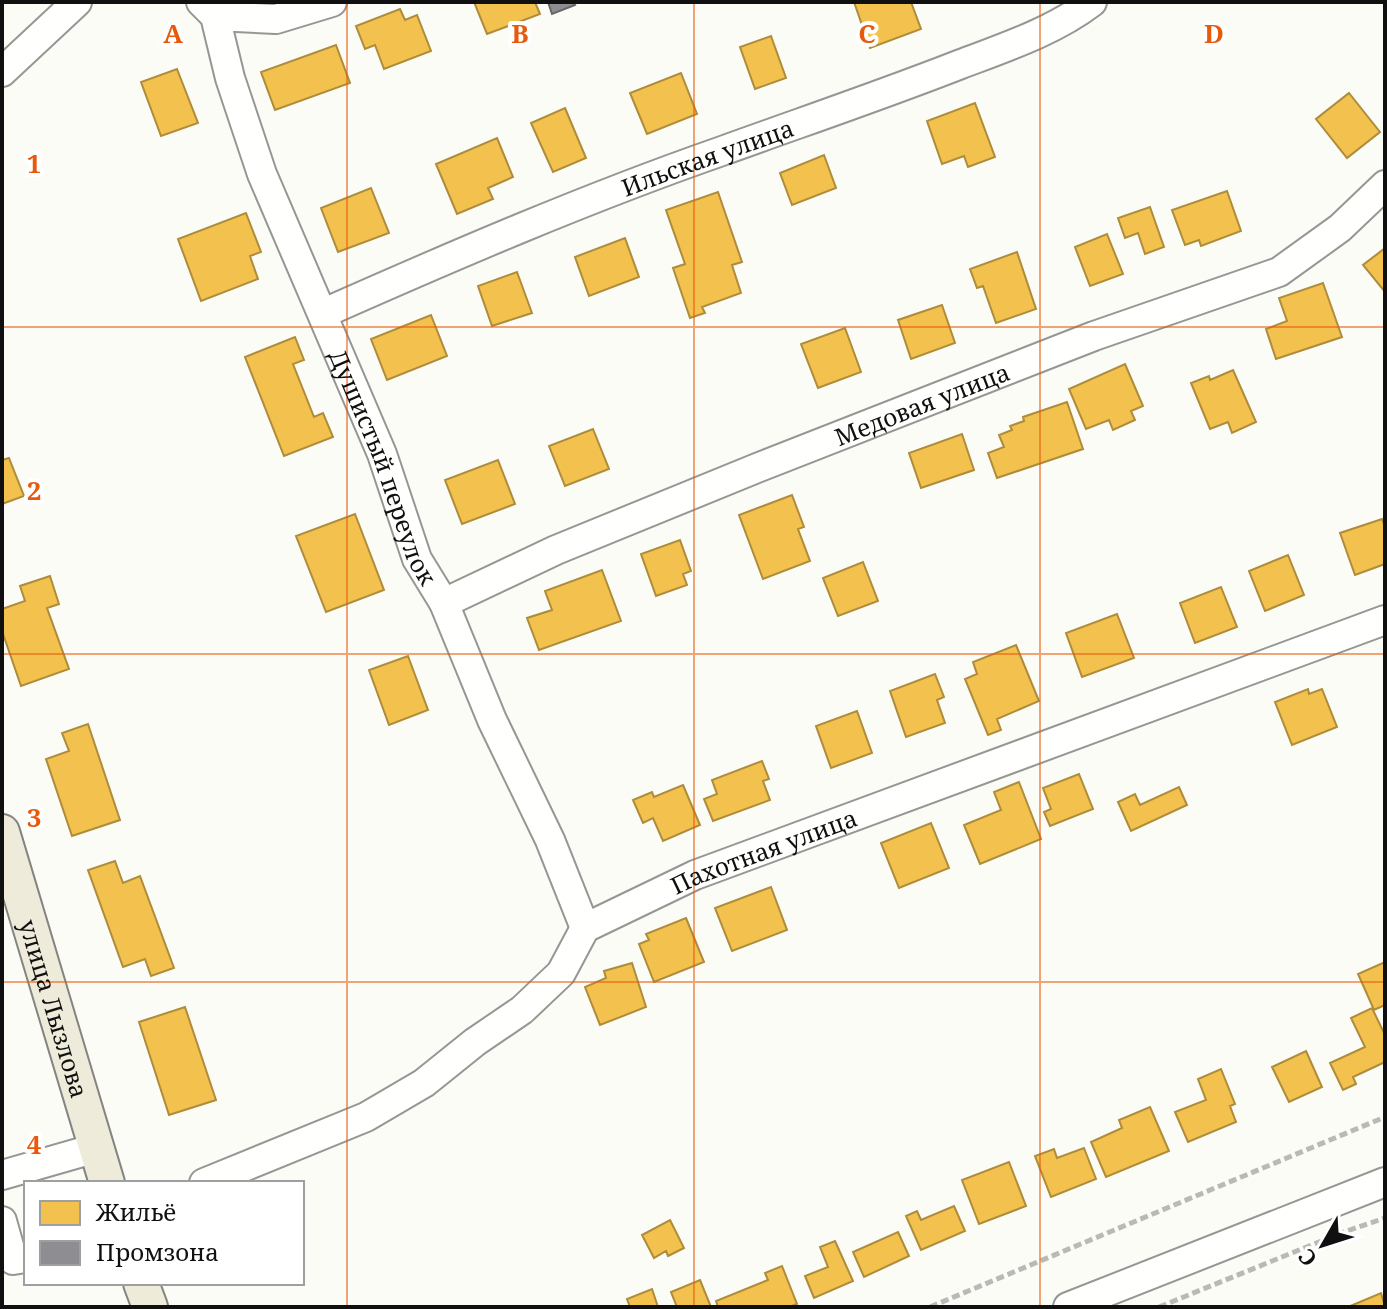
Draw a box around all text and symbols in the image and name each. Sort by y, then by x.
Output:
text: A [163,15,183,51]
text: B [511,15,529,51]
text: C [858,15,876,51]
text: D [1204,15,1224,51]
street label: Ильская улица [616,110,798,203]
text: 1 [27,145,41,181]
street label: Душистый переулок [322,344,446,591]
street label: Медовая улица [829,354,1014,453]
text: 2 [27,472,41,508]
text: 3 [27,799,41,835]
street label: Пахотная улица [665,800,861,901]
street label: улица Лызлова [12,915,97,1101]
text: 4 [27,1126,42,1162]
legend [24,1181,304,1285]
text: Жильё [95,1195,176,1228]
north arrow [1283,1205,1363,1285]
text: Промзона [96,1235,219,1268]
text: С [1290,1243,1323,1273]

